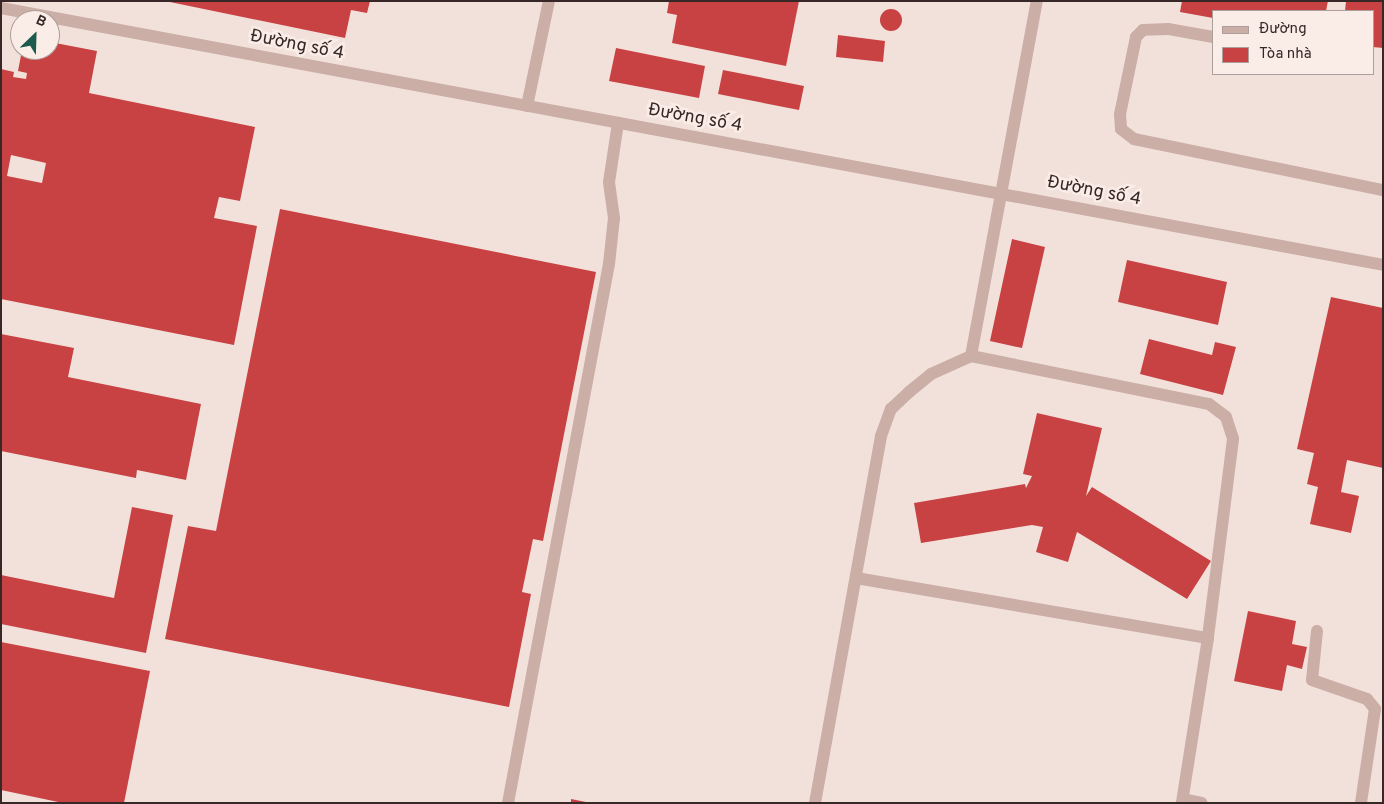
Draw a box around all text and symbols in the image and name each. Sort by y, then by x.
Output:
north arrow [10,10,60,60]
legend [1212,10,1374,75]
text: B [33,12,49,31]
text: Đường [1259,20,1307,39]
street label: Đường số 4 [248,26,346,66]
text: Tòa nhà [1259,45,1312,64]
street label: Đường số 4 [646,100,744,138]
street label: Đường số 4 [1045,172,1143,212]

